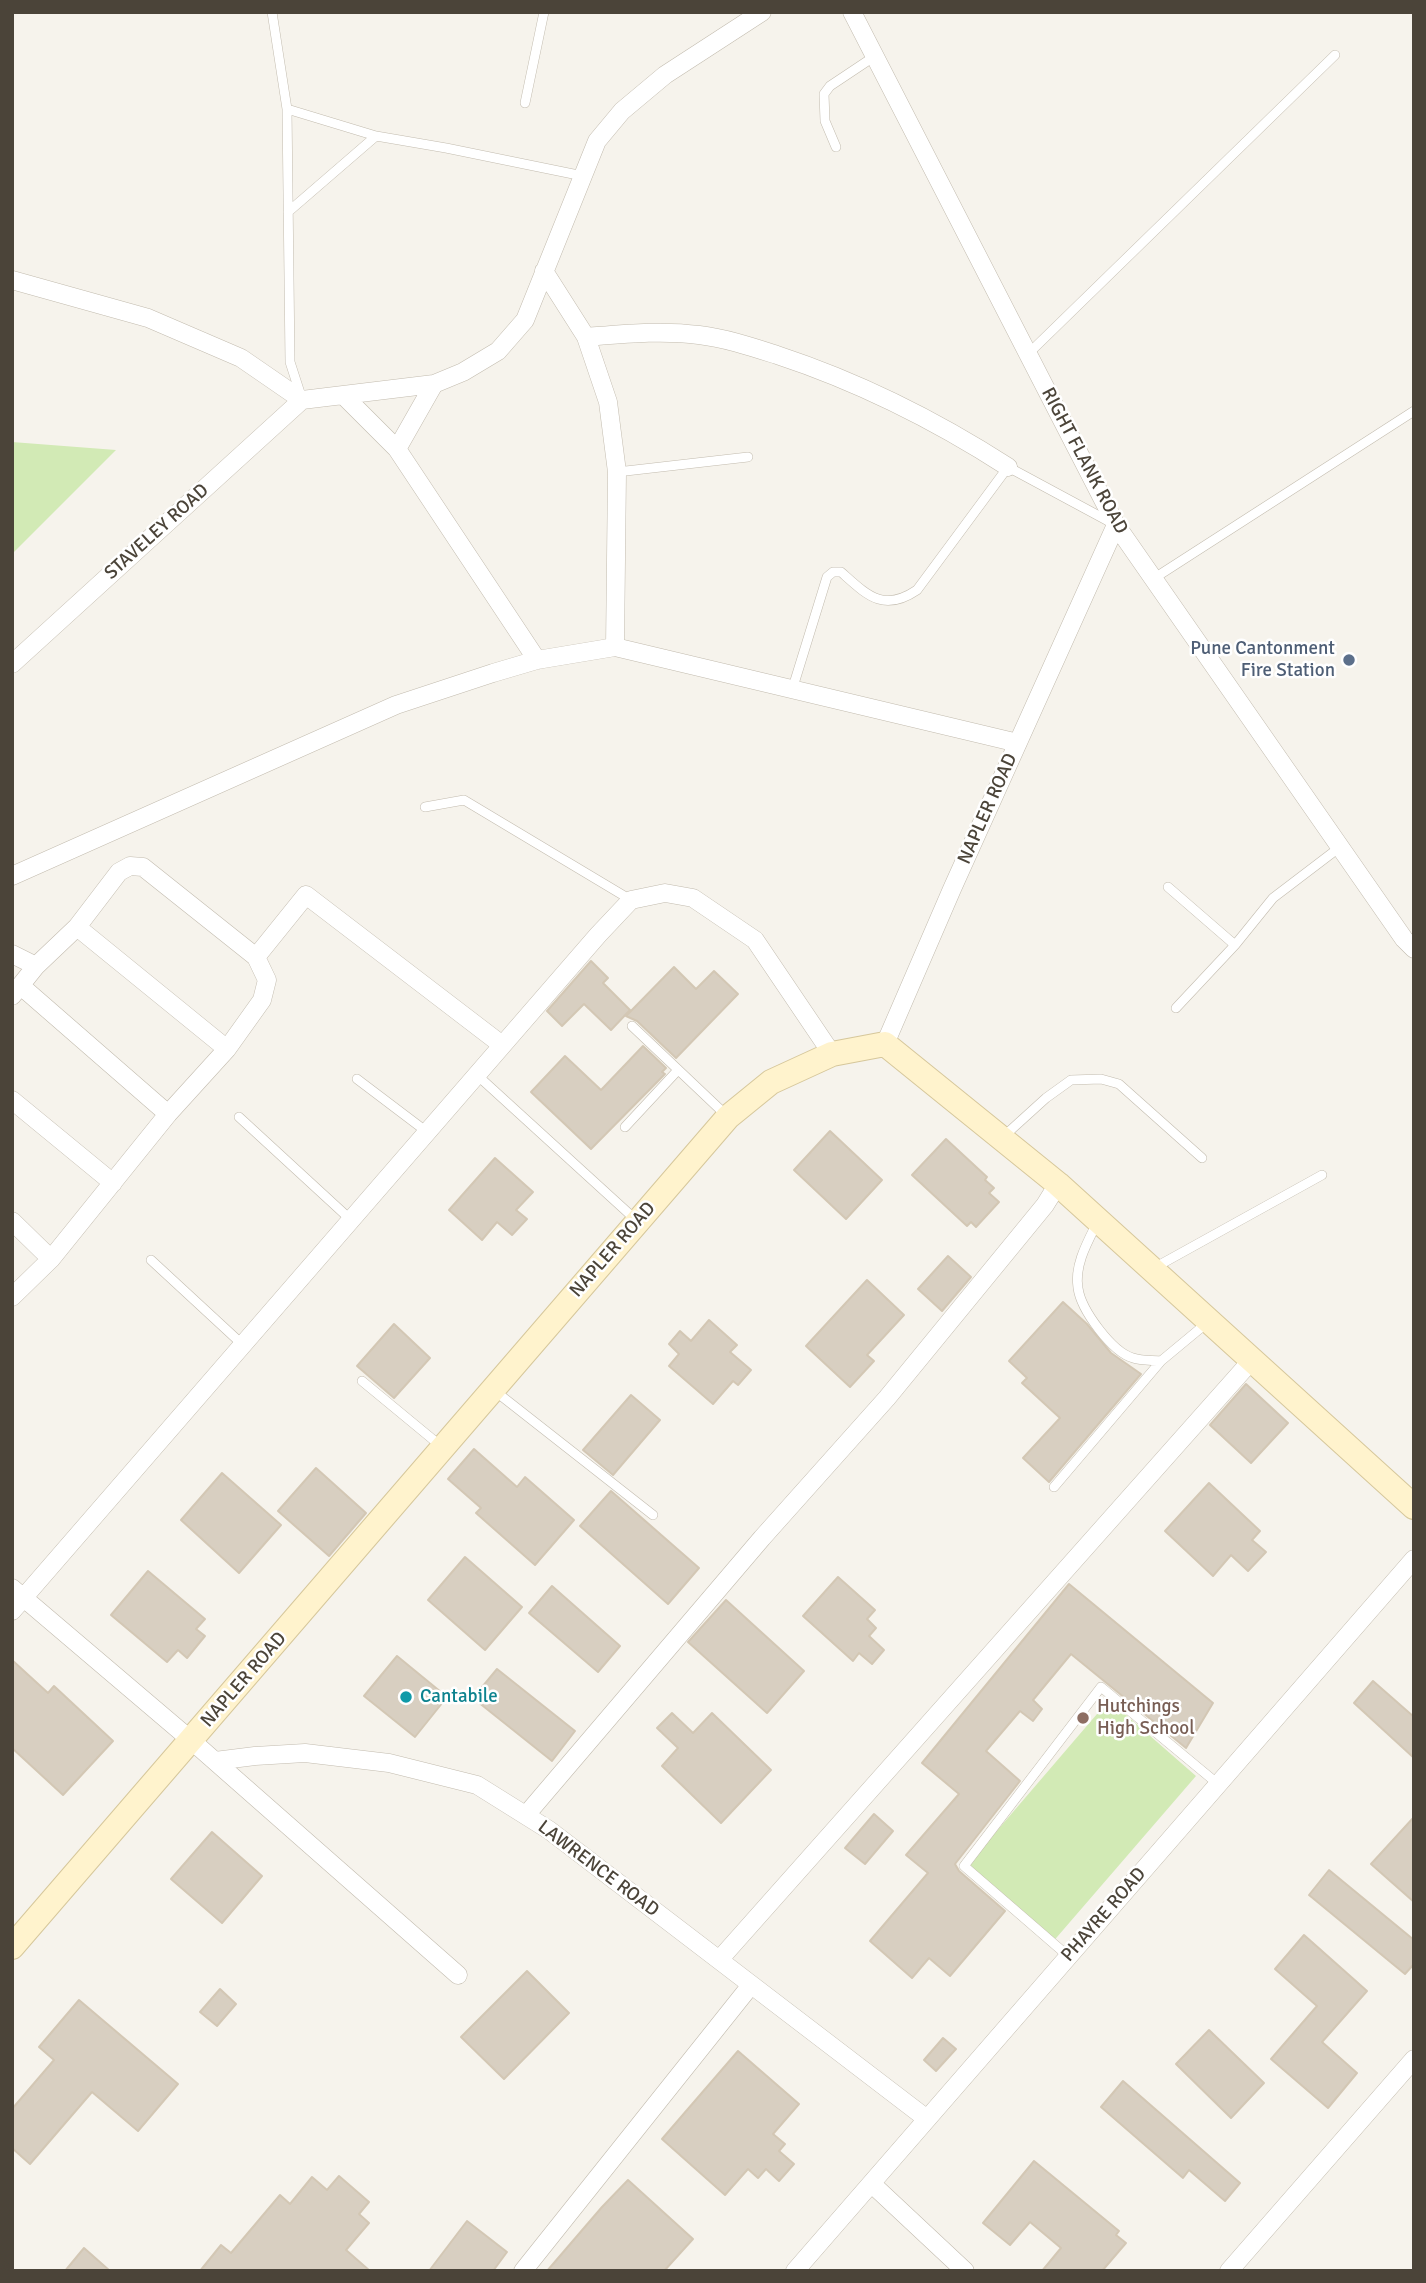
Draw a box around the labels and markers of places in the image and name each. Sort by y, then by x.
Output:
place label: Pune Cantonment Fire Station [1190,638,1335,682]
marker: Pune Cantonment Fire Station [1341,652,1357,668]
place label: Cantabile [420,1686,498,1708]
marker: Cantabile [398,1689,414,1705]
place label: Hutchings High School [1097,1696,1195,1740]
marker: Hutchings High School [1075,1710,1091,1726]

